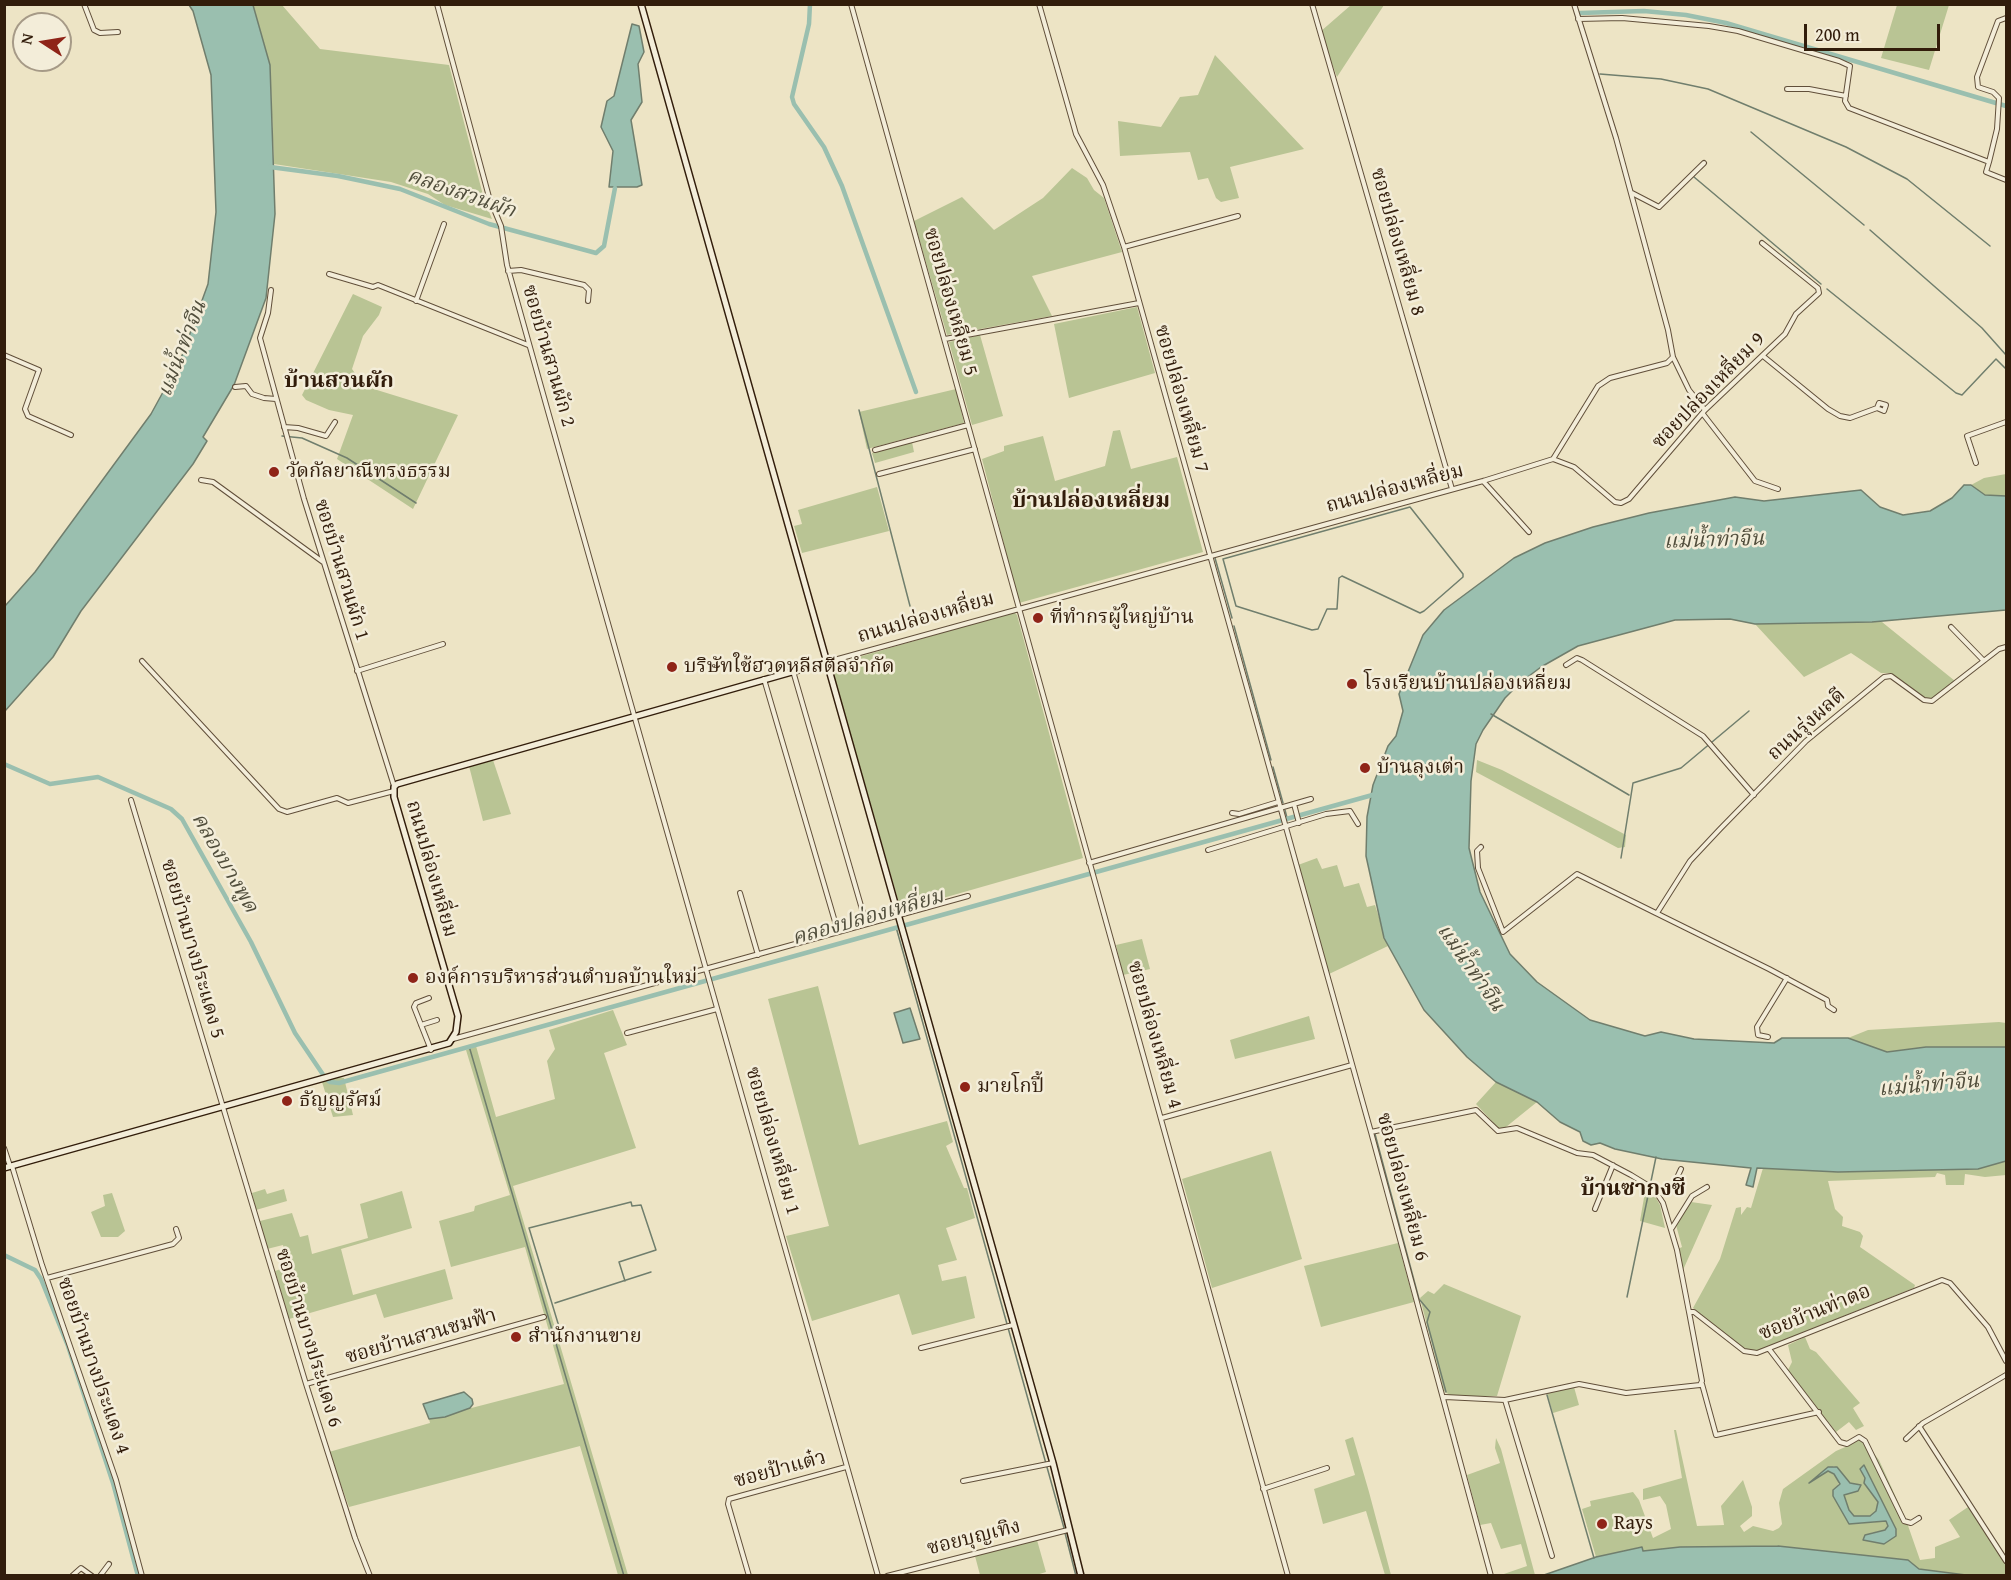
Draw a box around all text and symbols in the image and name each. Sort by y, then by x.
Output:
north arrow [12,12,72,72]
scale bar [1807,12,1944,50]
text: 200 m [1815,21,1860,48]
text: N [13,31,39,46]
water label: คลองสวนผัก [404,164,518,224]
street label: ซอยปล่องเหลี่ยม 8 [1364,165,1430,319]
street label: ซอยปล่องเหลี่ยม 5 [917,225,983,379]
street label: ซอยบ้านสวนผัก 2 [516,282,580,430]
water label: แม่น้ำท่าจีน [153,298,213,400]
street label: ซอยปล่องเหลี่ยม 7 [1148,322,1214,476]
street label: ซอยปล่องเหลี่ยม 9 [1647,328,1771,454]
district label: บ้านสวนผัก [284,368,394,394]
street label: ถนนปล่องเหลี่ยม [1324,459,1466,519]
place label: วัดกัลยาณีทรงธรรม [286,460,451,484]
marker: วัดกัลยาณีทรงธรรม [267,465,281,479]
district label: บ้านปล่องเหลี่ยม [1012,488,1170,514]
street label: ซอยบ้านสวนผัก 1 [308,496,374,644]
water label: แม่น้ำท่าจีน [1663,527,1765,555]
street label: ถนนปล่องเหลี่ยม [855,587,997,649]
place label: ที่ทำกรผู้ใหญ่บ้าน [1050,606,1194,630]
marker: ที่ทำกรผู้ใหญ่บ้าน [1031,611,1045,625]
place label: บริษัทใช้ฮวดหลีสตีลจำกัด [684,655,895,679]
marker: บริษัทใช้ฮวดหลีสตีลจำกัด [665,660,679,674]
place label: โรงเรียนบ้านปล่องเหลี่ยม [1364,672,1572,696]
marker: โรงเรียนบ้านปล่องเหลี่ยม [1345,677,1359,691]
street label: ถนนรุ่งผลดี [1763,684,1851,766]
place label: บ้านลุงเต่า [1377,756,1464,780]
marker: บ้านลุงเต่า [1358,761,1372,775]
street label: ถนนปล่องเหลี่ยม [400,798,462,940]
water label: คลองบางพูด [185,809,263,917]
street label: ซอยบ้านบางประแดง 5 [155,856,229,1042]
water label: คลองปล่องเหลี่ยม [789,884,947,952]
water label: แม่น้ำท่าจีน [1431,920,1509,1016]
street label: ซอยปล่องเหลี่ยม 4 [1121,958,1187,1112]
place label: องค์การบริหารส่วนตำบลบ้านใหม่ [425,966,697,990]
marker: องค์การบริหารส่วนตำบลบ้านใหม่ [406,971,420,985]
street label: ซอยปล่องเหลี่ยม 1 [739,1064,805,1218]
water label: แม่น้ำท่าจีน [1878,1069,1980,1103]
place label: มายโกปี้ [977,1075,1044,1099]
marker: มายโกปี้ [958,1080,972,1094]
place label: ธัญญรัศม์ [299,1089,381,1113]
marker: ธัญญรัศม์ [280,1094,294,1108]
street label: ซอยปล่องเหลี่ยม 6 [1371,1110,1433,1264]
district label: บ้านซากงซี [1580,1176,1686,1202]
street label: ซอยบ้านบางประแดง 6 [269,1246,347,1430]
street label: ซอยบ้านบางประแดง 4 [51,1274,135,1458]
street label: ซอยบ้านท่าตอ [1756,1280,1874,1346]
street label: ซอยบ้านสวนชมฟ้า [343,1304,499,1370]
place label: สำนักงานขาย [528,1325,642,1349]
marker: สำนักงานขาย [509,1330,523,1344]
street label: ซอยป้าแต๋ว [731,1446,829,1494]
place label: Rays [1614,1512,1653,1536]
street label: ซอยบุญเทิง [925,1515,1023,1561]
marker: Rays [1595,1517,1609,1531]

